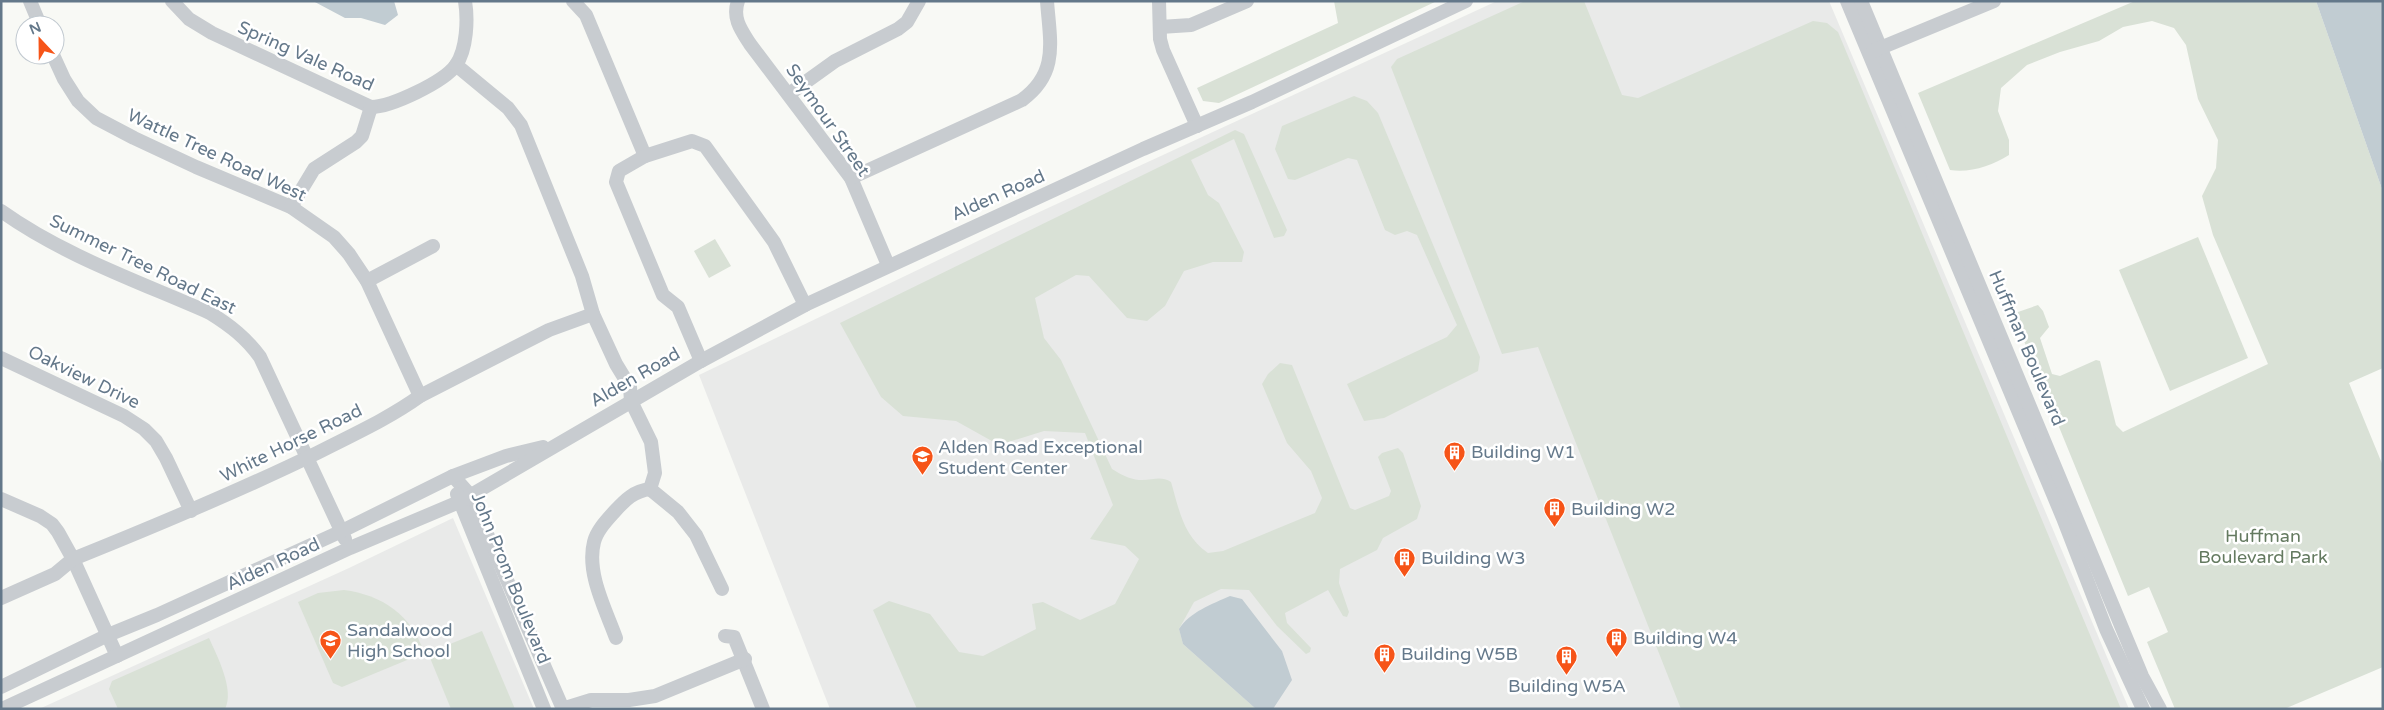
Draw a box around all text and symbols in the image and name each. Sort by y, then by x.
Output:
north arrow [15,15,65,65]
street label: Spring Vale Road [234,16,378,96]
text: N [27,18,44,38]
street label: Seymour Street [781,59,875,181]
street label: Wattle Tree Road West [124,104,310,206]
street label: Alden Road [948,165,1048,225]
street label: Summer Tree Road East [46,209,240,319]
street label: Huffman Boulevard [1984,267,2070,429]
street label: Oakview Drive [24,340,144,414]
street label: Alden Road [586,342,684,412]
street label: White Horse Road [216,399,366,487]
place label: Alden Road Exceptional Student Center [938,436,1143,479]
building icon: Building W1 [1443,440,1467,471]
place label: Building W1 [1471,441,1576,463]
school or university icon: Alden Road Exceptional Student Center [910,445,934,476]
street label: John Prom Boulevard [467,489,555,667]
building icon: Building W2 [1543,497,1567,528]
place label: Building W2 [1571,498,1676,520]
park label: Huffman Boulevard Park [2198,525,2328,568]
street label: Alden Road [223,533,323,595]
building icon: Building W3 [1393,546,1417,577]
place label: Building W3 [1421,547,1526,569]
place label: Sandalwood High School [347,619,453,662]
building icon: Building W4 [1605,626,1629,657]
place label: Building W4 [1633,627,1738,649]
school or university icon: Sandalwood High School [319,628,343,659]
building icon: Building W5B [1373,642,1397,673]
place label: Building W5B [1401,643,1518,665]
building icon: Building W5A [1555,644,1579,675]
place label: Building W5A [1508,675,1626,697]

